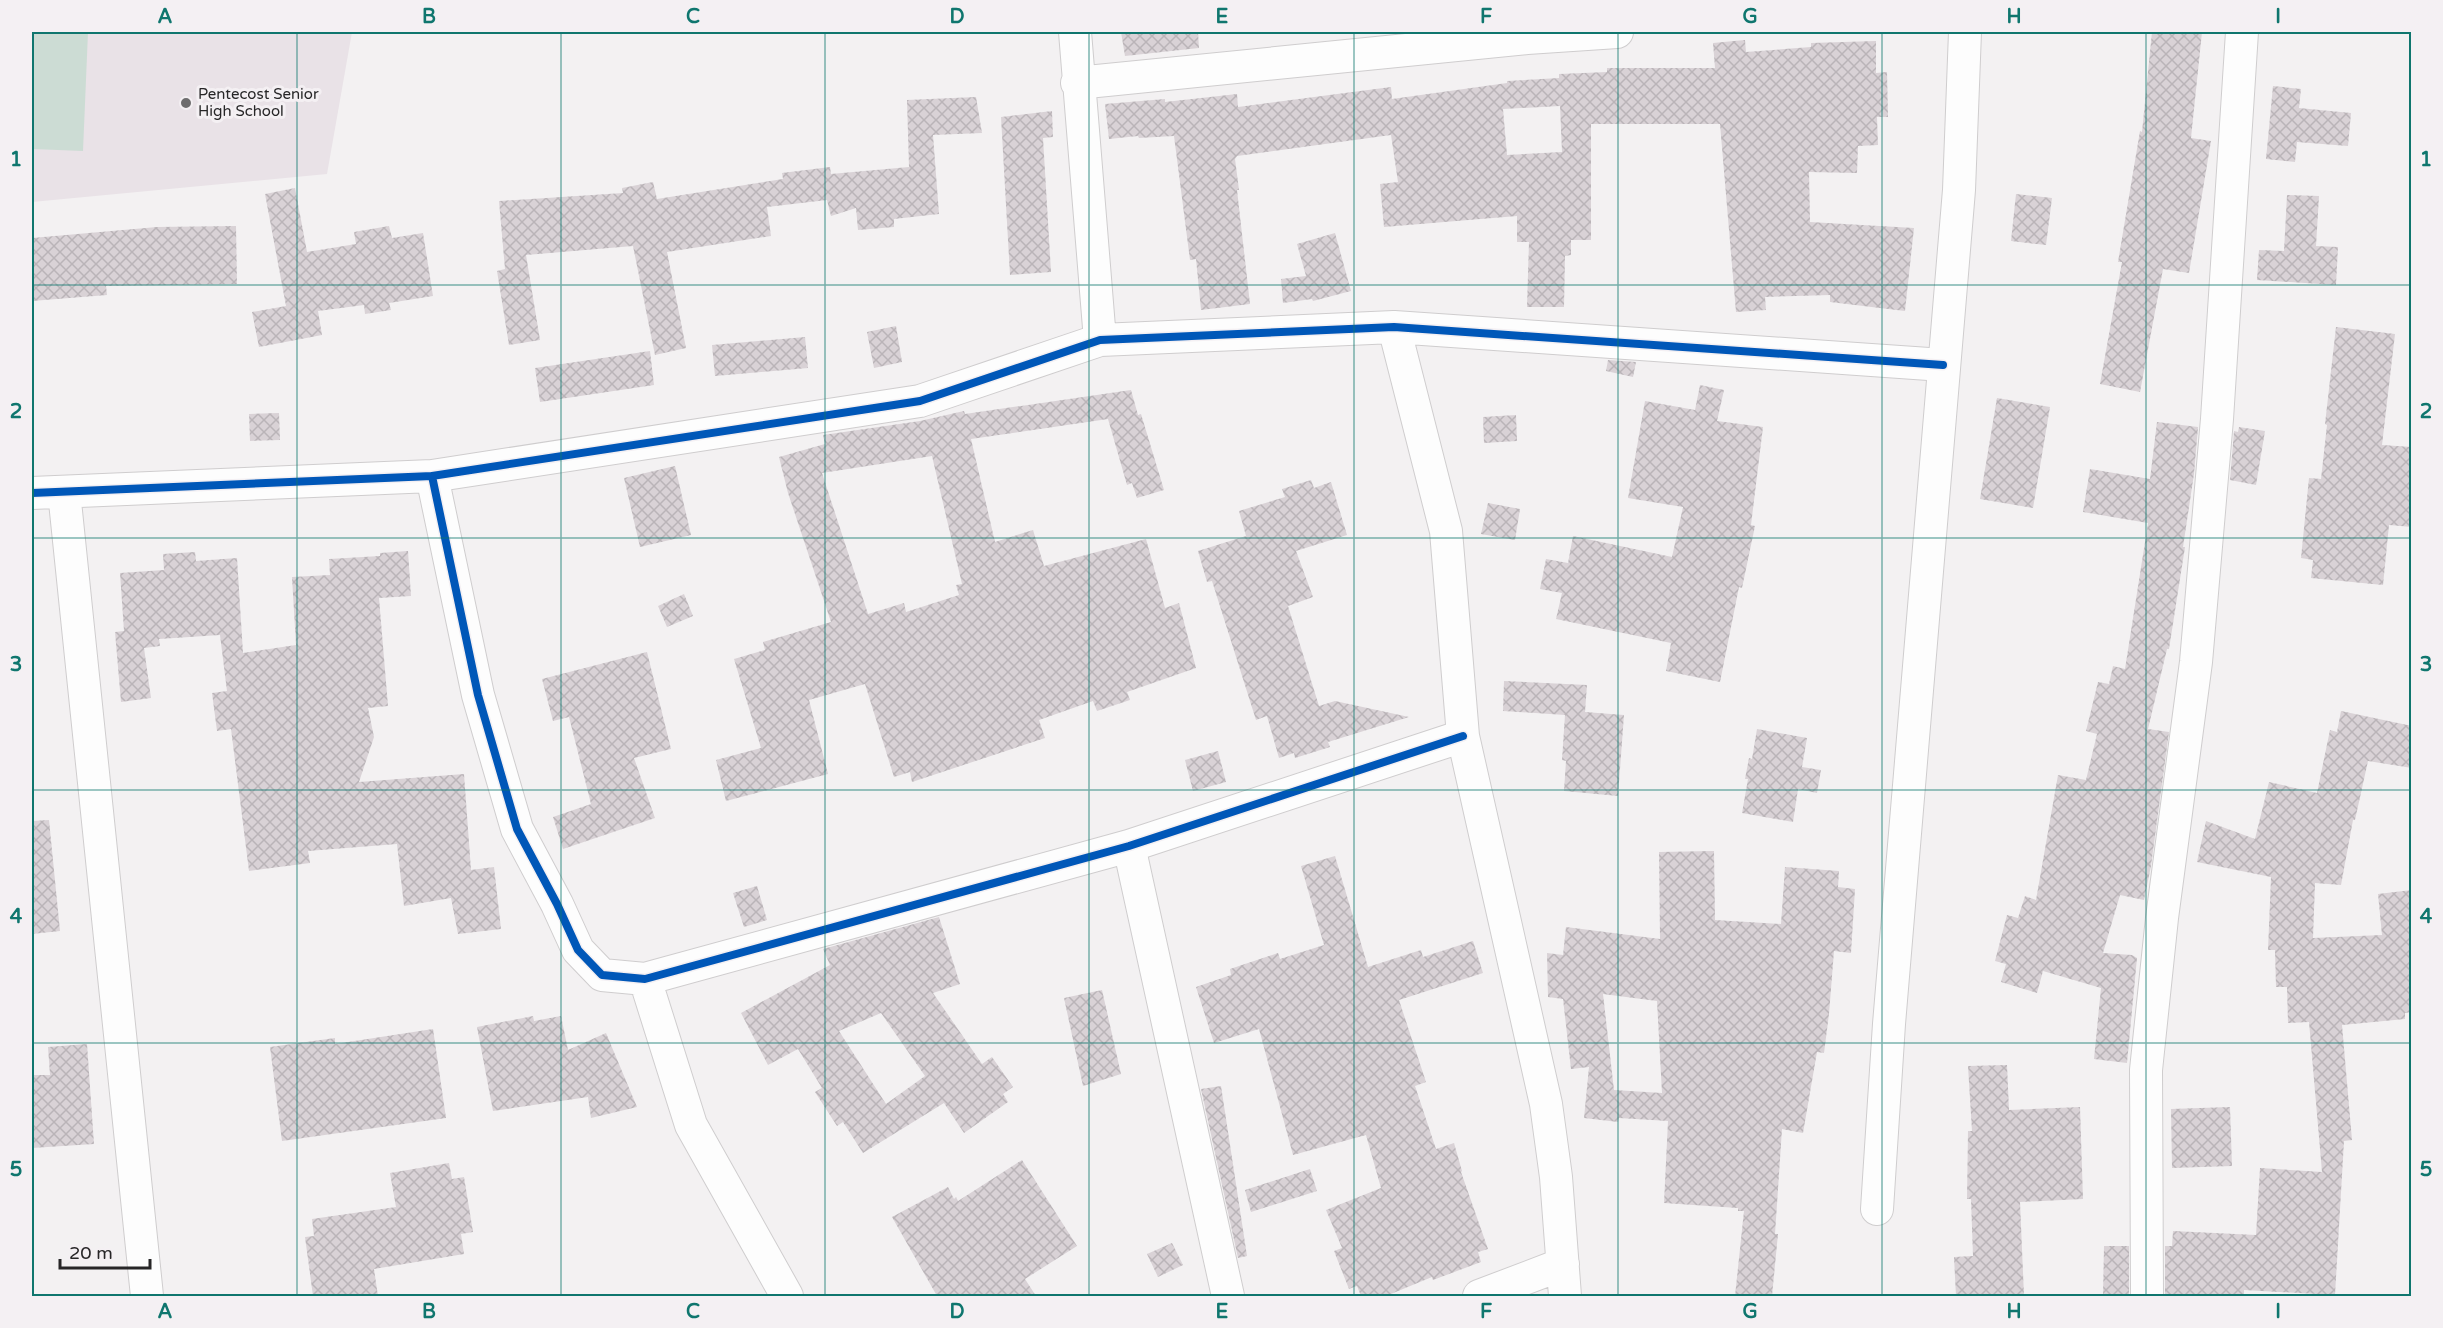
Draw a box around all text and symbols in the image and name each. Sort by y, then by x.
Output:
text: A [158,5,173,29]
text: B [422,5,436,29]
text: C [686,5,700,29]
text: D [949,5,965,29]
text: E [1216,5,1229,29]
text: F [1480,5,1492,29]
text: G [1742,5,1758,29]
text: H [2006,5,2022,29]
text: I [2275,5,2281,29]
place label: Pentecost Senior High School [198,85,319,120]
marker: Pentecost Senior High School [179,96,193,110]
text: 1 [10,148,22,172]
text: 1 [2420,148,2432,172]
text: 2 [10,400,22,424]
text: 2 [2420,400,2432,424]
text: 3 [10,653,22,677]
text: 3 [2420,653,2432,677]
text: 4 [10,905,23,929]
text: 4 [2420,905,2433,929]
text: 5 [10,1158,22,1182]
text: 5 [2420,1158,2432,1182]
scale bar [60,1232,150,1270]
text: 20 m [69,1242,113,1264]
text: A [158,1300,173,1324]
text: B [422,1300,436,1324]
text: C [686,1300,700,1324]
text: D [949,1300,965,1324]
text: E [1216,1300,1229,1324]
text: F [1480,1300,1492,1324]
text: G [1742,1300,1758,1324]
text: H [2006,1300,2022,1324]
text: I [2275,1300,2281,1324]

